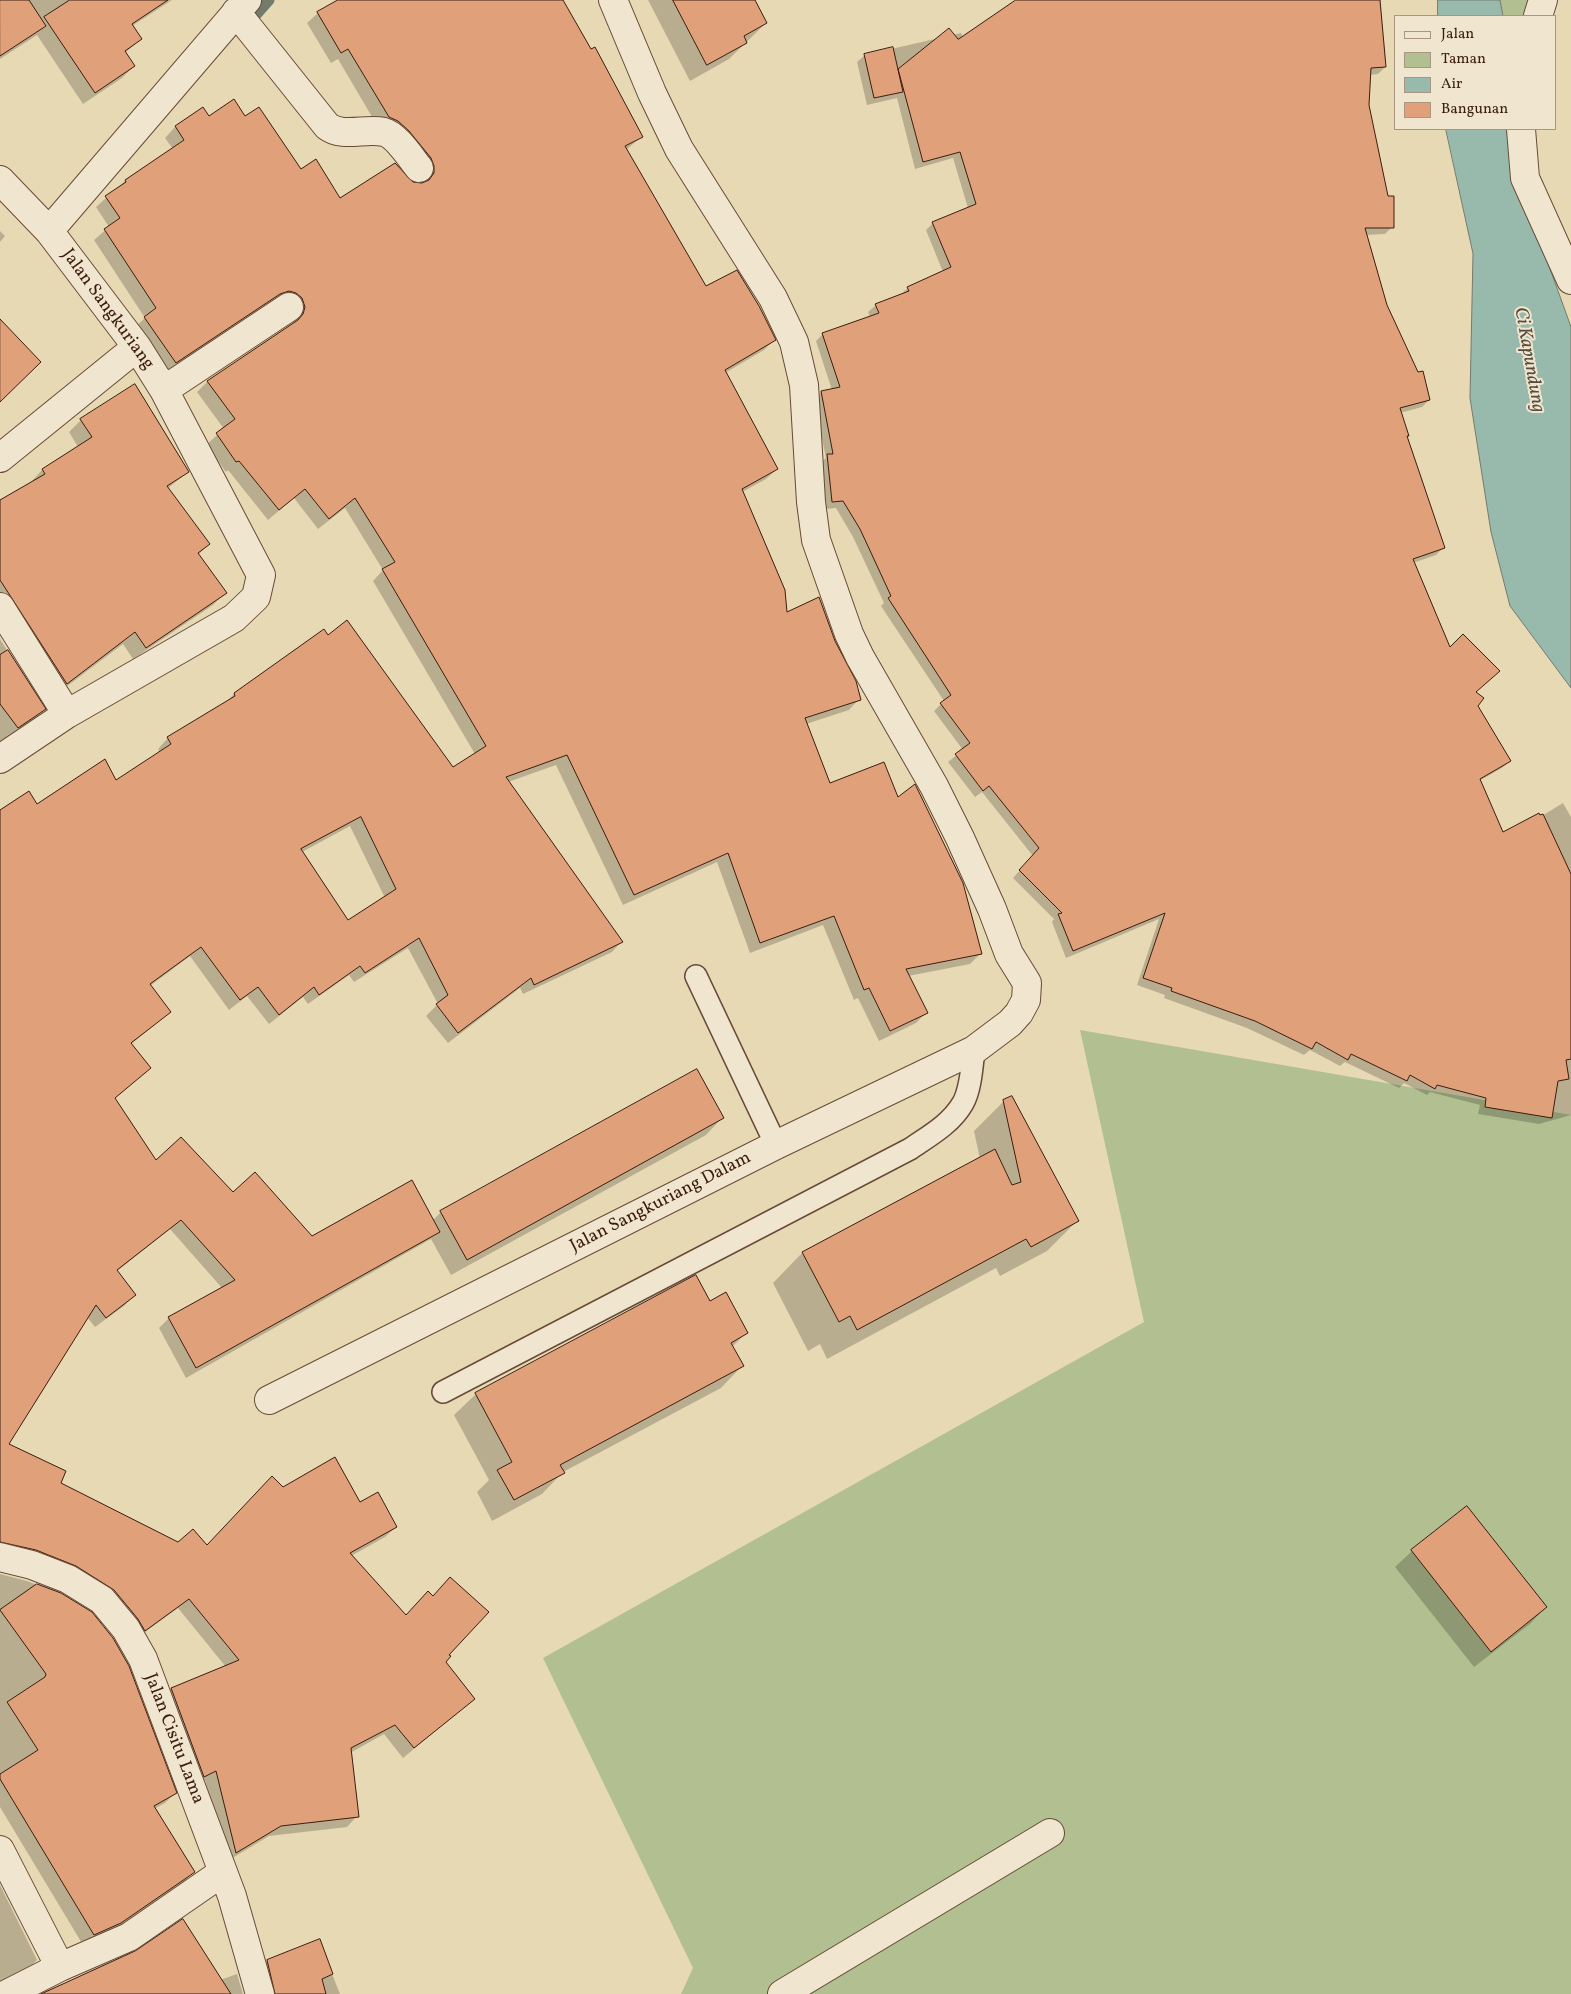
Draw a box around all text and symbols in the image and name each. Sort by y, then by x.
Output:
legend [1394,15,1556,130]
text: Jalan [1441,24,1474,45]
text: Taman [1441,49,1486,70]
text: Air [1441,74,1462,95]
text: Bangunan [1441,99,1508,120]
street label: Jalan Sangkuriang [56,245,158,375]
water label: Ci Kapundung [1508,306,1548,414]
street label: Jalan Sangkuriang Dalam [567,1148,755,1258]
street label: Jalan Cisitu Lama [138,1671,208,1807]

